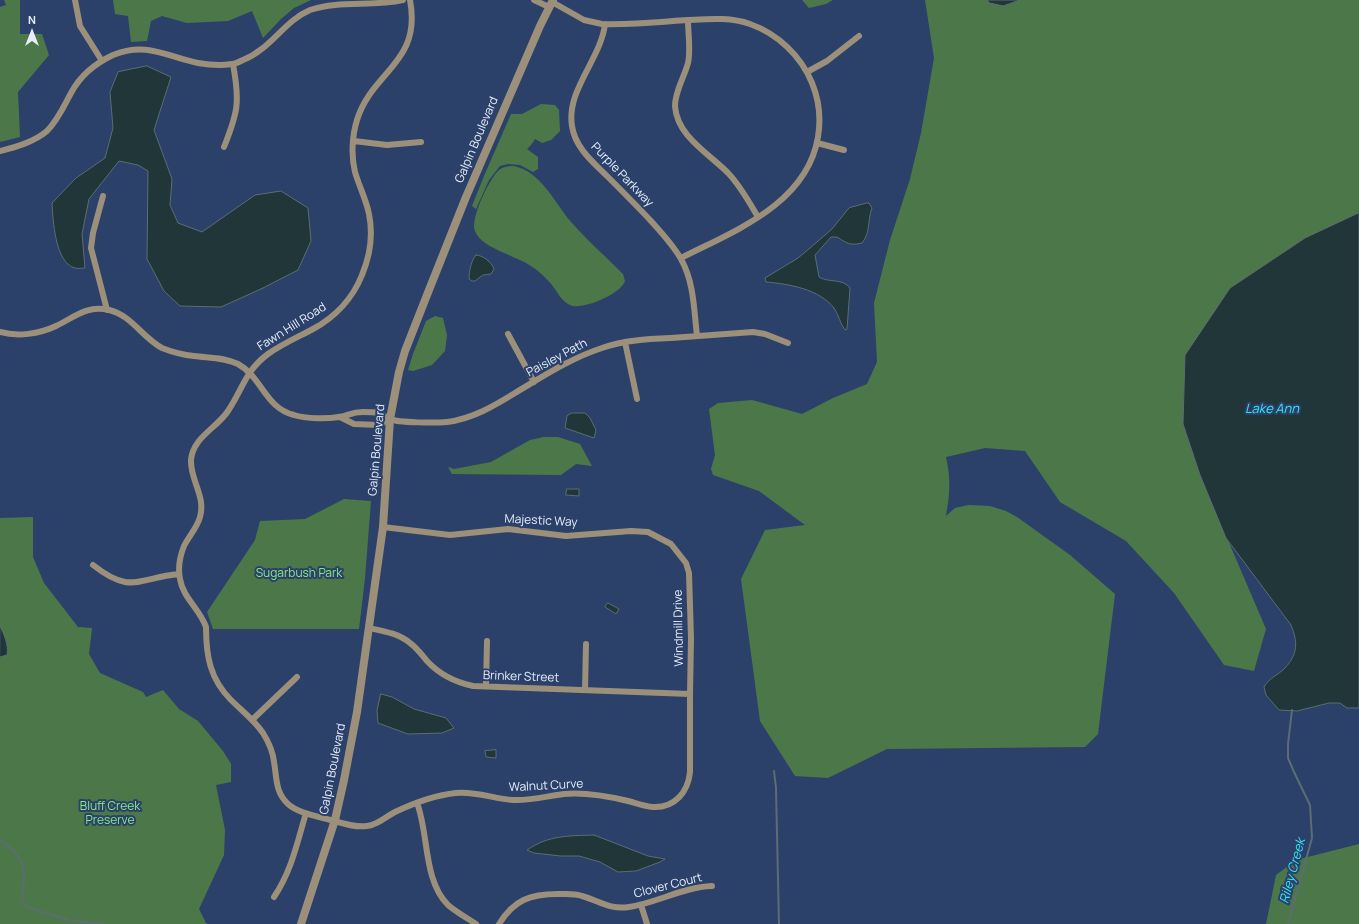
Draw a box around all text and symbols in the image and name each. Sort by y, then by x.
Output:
north arrow [12,12,52,52]
text: N [28,12,36,27]
street label: Galpin Boulevard [452,95,502,185]
street label: Purple Parkway [588,140,656,210]
street label: Fawn Hill Road [255,300,329,354]
street label: Paisley Path [524,336,590,380]
water label: Lake Ann [1245,401,1299,417]
street label: Galpin Boulevard [366,403,388,497]
street label: Majestic Way [504,512,578,530]
park label: Sugarbush Park [256,567,342,581]
street label: Windmill Drive [671,589,687,667]
street label: Brinker Street [483,668,559,686]
street label: Galpin Boulevard [317,722,349,816]
street label: Walnut Curve [508,777,584,795]
park label: Bluff Creek Preserve [80,800,140,828]
water label: Riley Creek [1277,837,1309,905]
street label: Clover Court [632,871,704,901]

